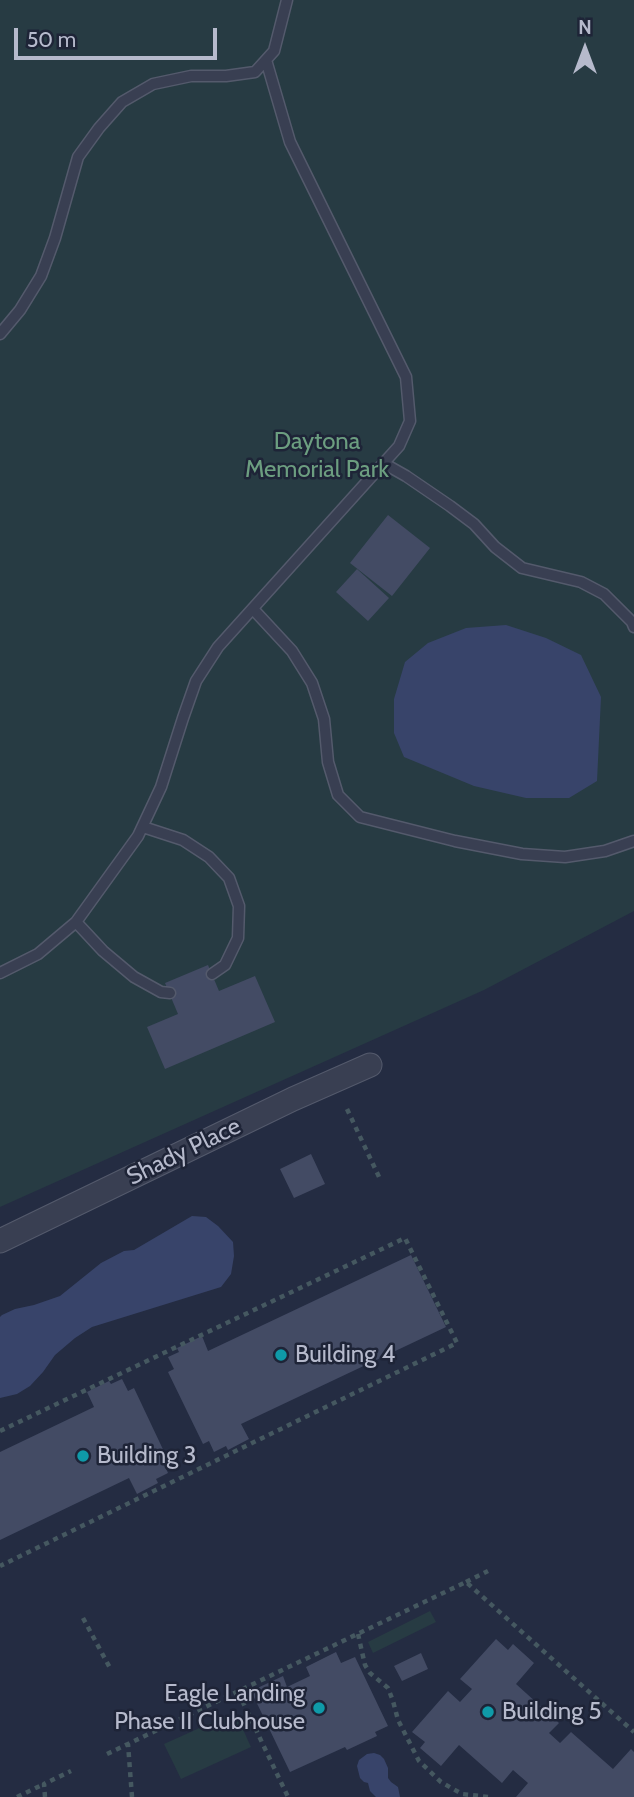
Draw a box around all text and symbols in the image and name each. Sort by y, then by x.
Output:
scale bar [18,14,220,58]
north arrow [550,14,620,84]
text: N [578,16,592,39]
text: 50 m [27,27,76,52]
park label: Daytona Memorial Park [245,428,389,484]
street label: Shady Place [122,1112,246,1192]
place label: Building 4 [295,1341,395,1369]
marker: Building 4 [273,1347,289,1363]
place label: Building 3 [97,1442,197,1470]
marker: Building 3 [75,1448,91,1464]
place label: Eagle Landing Phase II Clubhouse [114,1680,305,1736]
place label: Building 5 [502,1698,602,1726]
marker: Eagle Landing Phase II Clubhouse [311,1700,327,1716]
marker: Building 5 [480,1704,496,1720]

